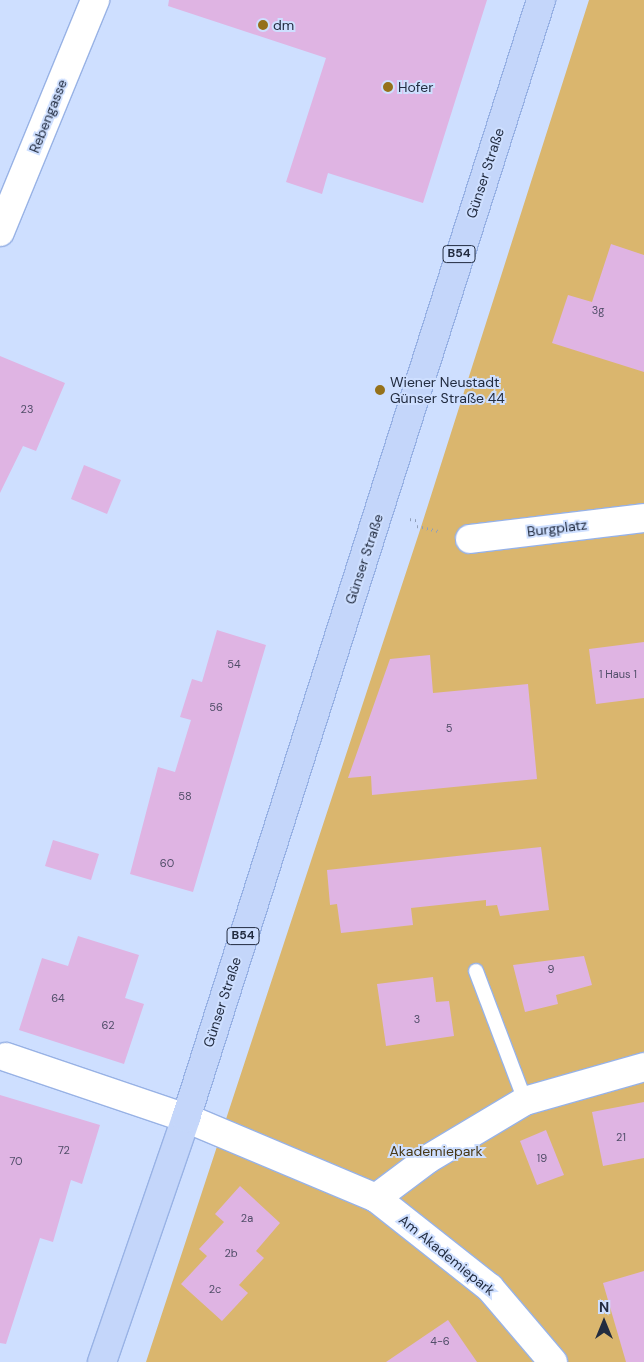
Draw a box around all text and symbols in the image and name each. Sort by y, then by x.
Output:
place label: dm [273,17,294,33]
marker: dm [257,19,269,31]
street label: Rebengasse [26,77,70,155]
place label: Hofer [398,79,433,95]
marker: Hofer [382,81,394,93]
street label: Günser Straße [462,126,508,220]
road number: B54 [442,244,476,264]
house number: 3g [592,303,604,317]
place label: Wiener Neustadt Günser Straße 44 [390,374,505,407]
marker: Wiener Neustadt Günser Straße 44 [374,384,386,396]
house number: 23 [21,402,33,416]
street label: Günser Straße [341,512,387,606]
street label: Burgplatz [526,516,588,540]
house number: 54 [227,657,241,671]
house number: 1 Haus 1 [599,667,637,681]
house number: 56 [209,700,223,714]
house number: 5 [446,721,452,735]
house number: 58 [178,789,192,803]
house number: 60 [160,856,174,870]
road number: B54 [226,926,260,946]
street label: Günser Straße [199,955,245,1049]
house number: 9 [548,962,554,976]
house number: 64 [51,991,65,1005]
house number: 3 [414,1012,420,1026]
house number: 62 [102,1018,114,1032]
house number: 21 [616,1130,626,1144]
house number: 72 [58,1143,70,1157]
park label: Akademiepark [389,1143,483,1159]
house number: 19 [537,1151,547,1165]
house number: 70 [9,1154,23,1168]
house number: 2a [241,1211,253,1225]
street label: Am Akademiepark [396,1211,498,1299]
house number: 2b [224,1246,238,1260]
house number: 2c [209,1282,221,1296]
north arrow [579,1297,629,1347]
text: N [599,1298,609,1316]
house number: 4-6 [430,1334,450,1348]

